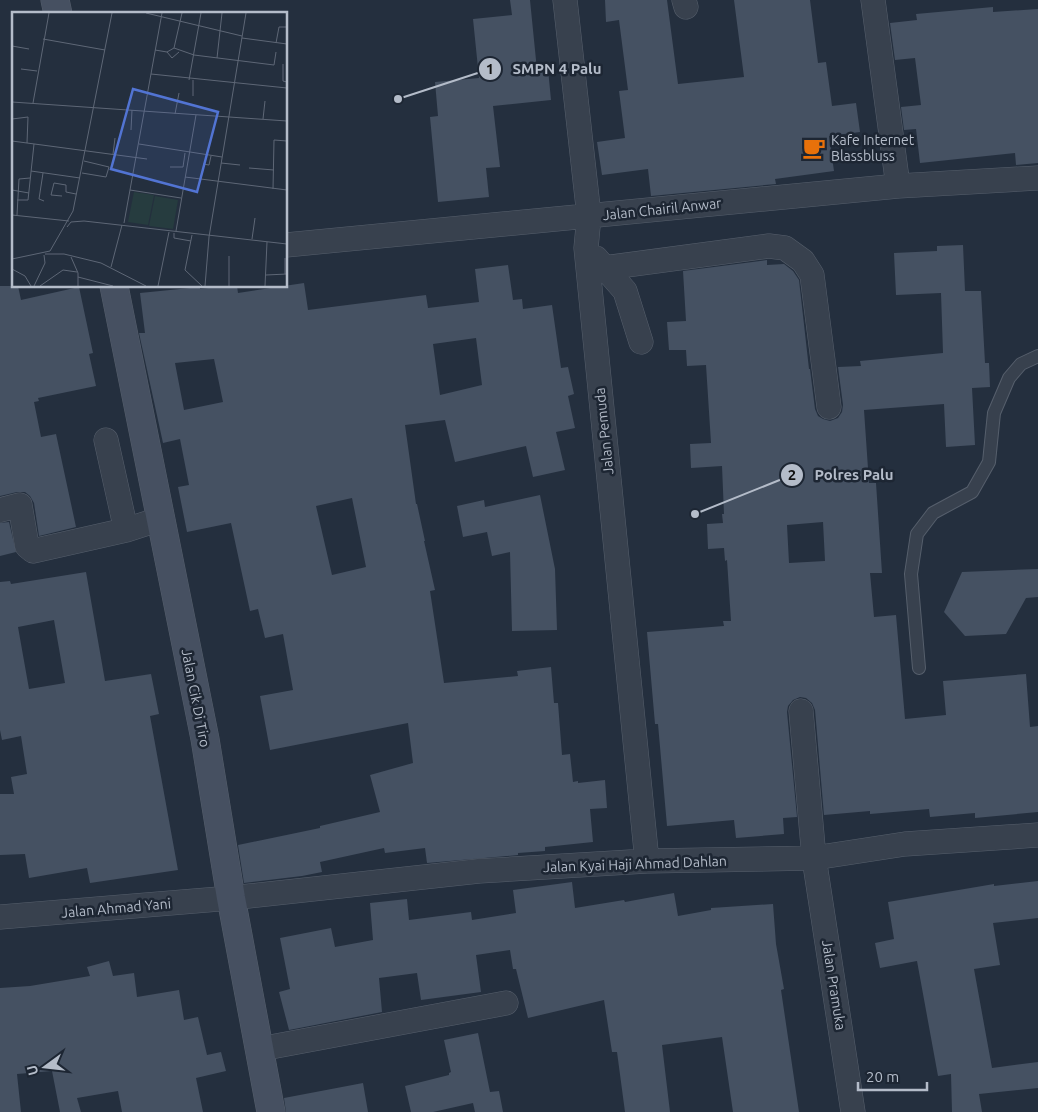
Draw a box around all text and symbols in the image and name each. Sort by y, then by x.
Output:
inset map [12,12,288,288]
callout: SMPN 4 Palu [477,54,611,84]
text: 1 [486,60,494,77]
text: SMPN 4 Palu [513,60,601,77]
place label: Kafe Internet Blassbluss [831,132,915,164]
cafe icon: Kafe Internet Blassbluss [801,135,827,161]
street label: Jalan Chairil Anwar [602,195,723,223]
street label: Jalan Pemuda [591,387,617,475]
callout: Polres Palu [779,460,903,490]
text: 2 [788,466,796,483]
text: Polres Palu [815,466,893,483]
street label: Jalan Cik Di Tiro [179,647,213,749]
street label: Jalan Kyai Haji Ahmad Dahlan [543,853,727,875]
street label: Jalan Ahmad Yani [60,895,172,921]
street label: Jalan Pramuka [819,939,849,1031]
north arrow [20,1042,70,1092]
scale bar [858,1060,927,1092]
text: U [23,1064,41,1077]
text: 20 m [866,1068,899,1085]

